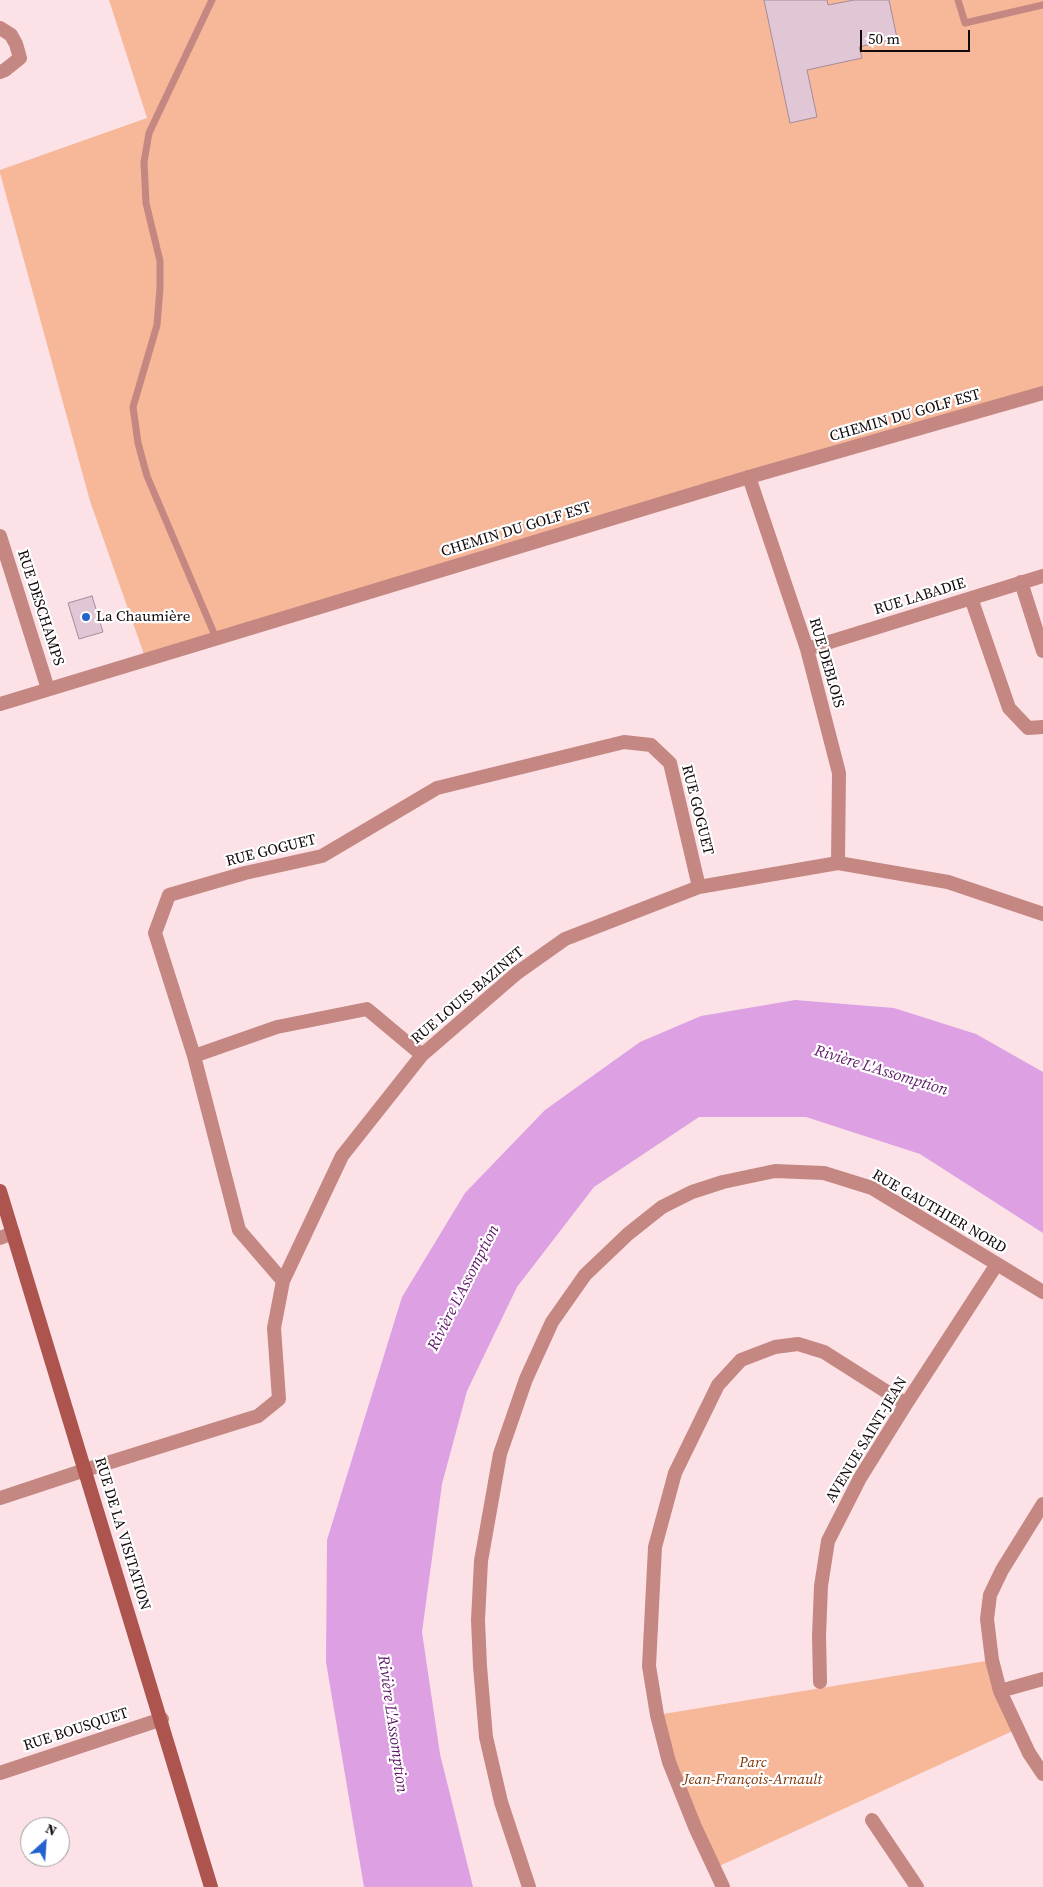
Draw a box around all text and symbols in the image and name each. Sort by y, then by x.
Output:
scale bar [863,20,973,52]
text: 50 m [868,28,900,49]
street label: CHEMIN DU GOLF EST [828,386,982,446]
street label: CHEMIN DU GOLF EST [439,499,593,561]
street label: RUE DESCHAMPS [13,548,67,668]
street label: RUE LABADIE [872,575,968,619]
place label: La Chaumière [96,608,190,626]
marker: La Chaumière [80,611,92,623]
street label: RUE DEBLOIS [805,616,847,710]
street label: RUE GOGUET [677,763,717,857]
street label: RUE GOGUET [224,831,318,871]
street label: RUE LOUIS-BAZINET [408,944,528,1048]
water label: Rivière L'Assomption [812,1042,950,1100]
street label: RUE GAUTHIER NORD [869,1166,1009,1258]
water label: Rivière L'Assomption [424,1222,504,1354]
street label: AVENUE SAINT-JEAN [822,1374,912,1506]
street label: RUE DE LA VISITATION [90,1455,154,1613]
water label: Rivière L'Assomption [373,1654,411,1794]
street label: RUE BOUSQUET [21,1705,131,1755]
park label: Parc Jean-François-Arnault [684,1754,822,1789]
north arrow [20,1817,70,1867]
text: N [42,1818,60,1841]

